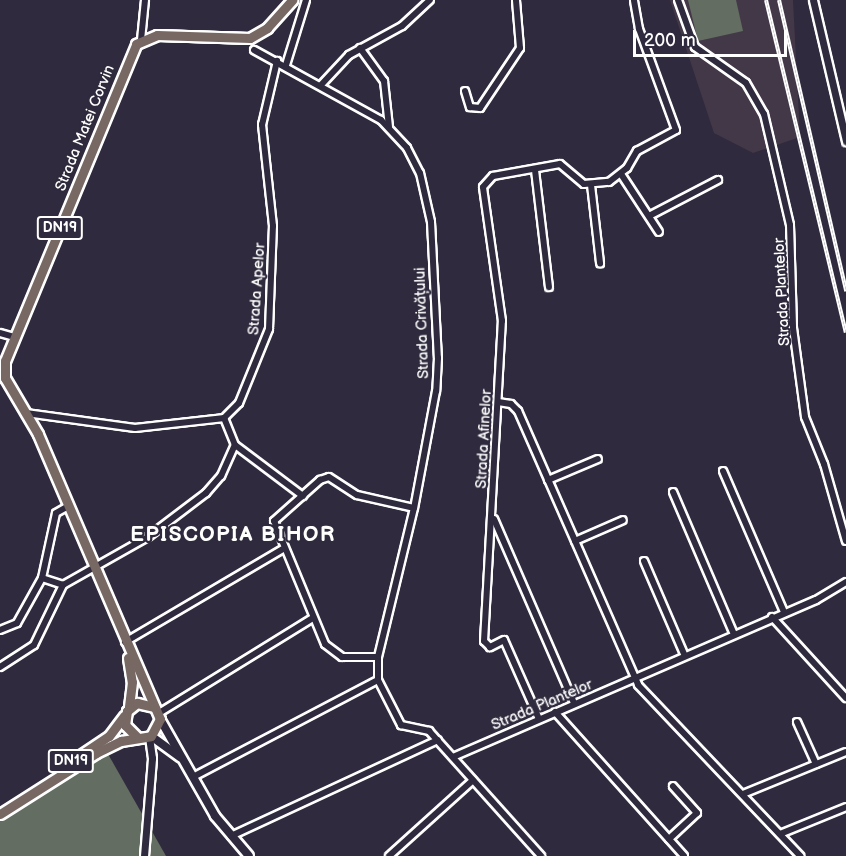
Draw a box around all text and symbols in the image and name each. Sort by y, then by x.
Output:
scale bar [636,18,790,56]
text: 200 m [644,30,696,51]
street label: Strada Matei Corvin [52,62,118,194]
road number: DN19 [36,217,84,239]
street label: Strada Plantelor [770,237,794,347]
street label: Strada Apelor [245,242,269,336]
street label: Strada Crivățului [411,267,433,379]
street label: Strada Afinelor [472,389,496,489]
district label: EPISCOPIA BIHOR [130,522,336,548]
street label: Strada Plantelor [489,676,595,734]
road number: DN19 [47,750,95,772]

